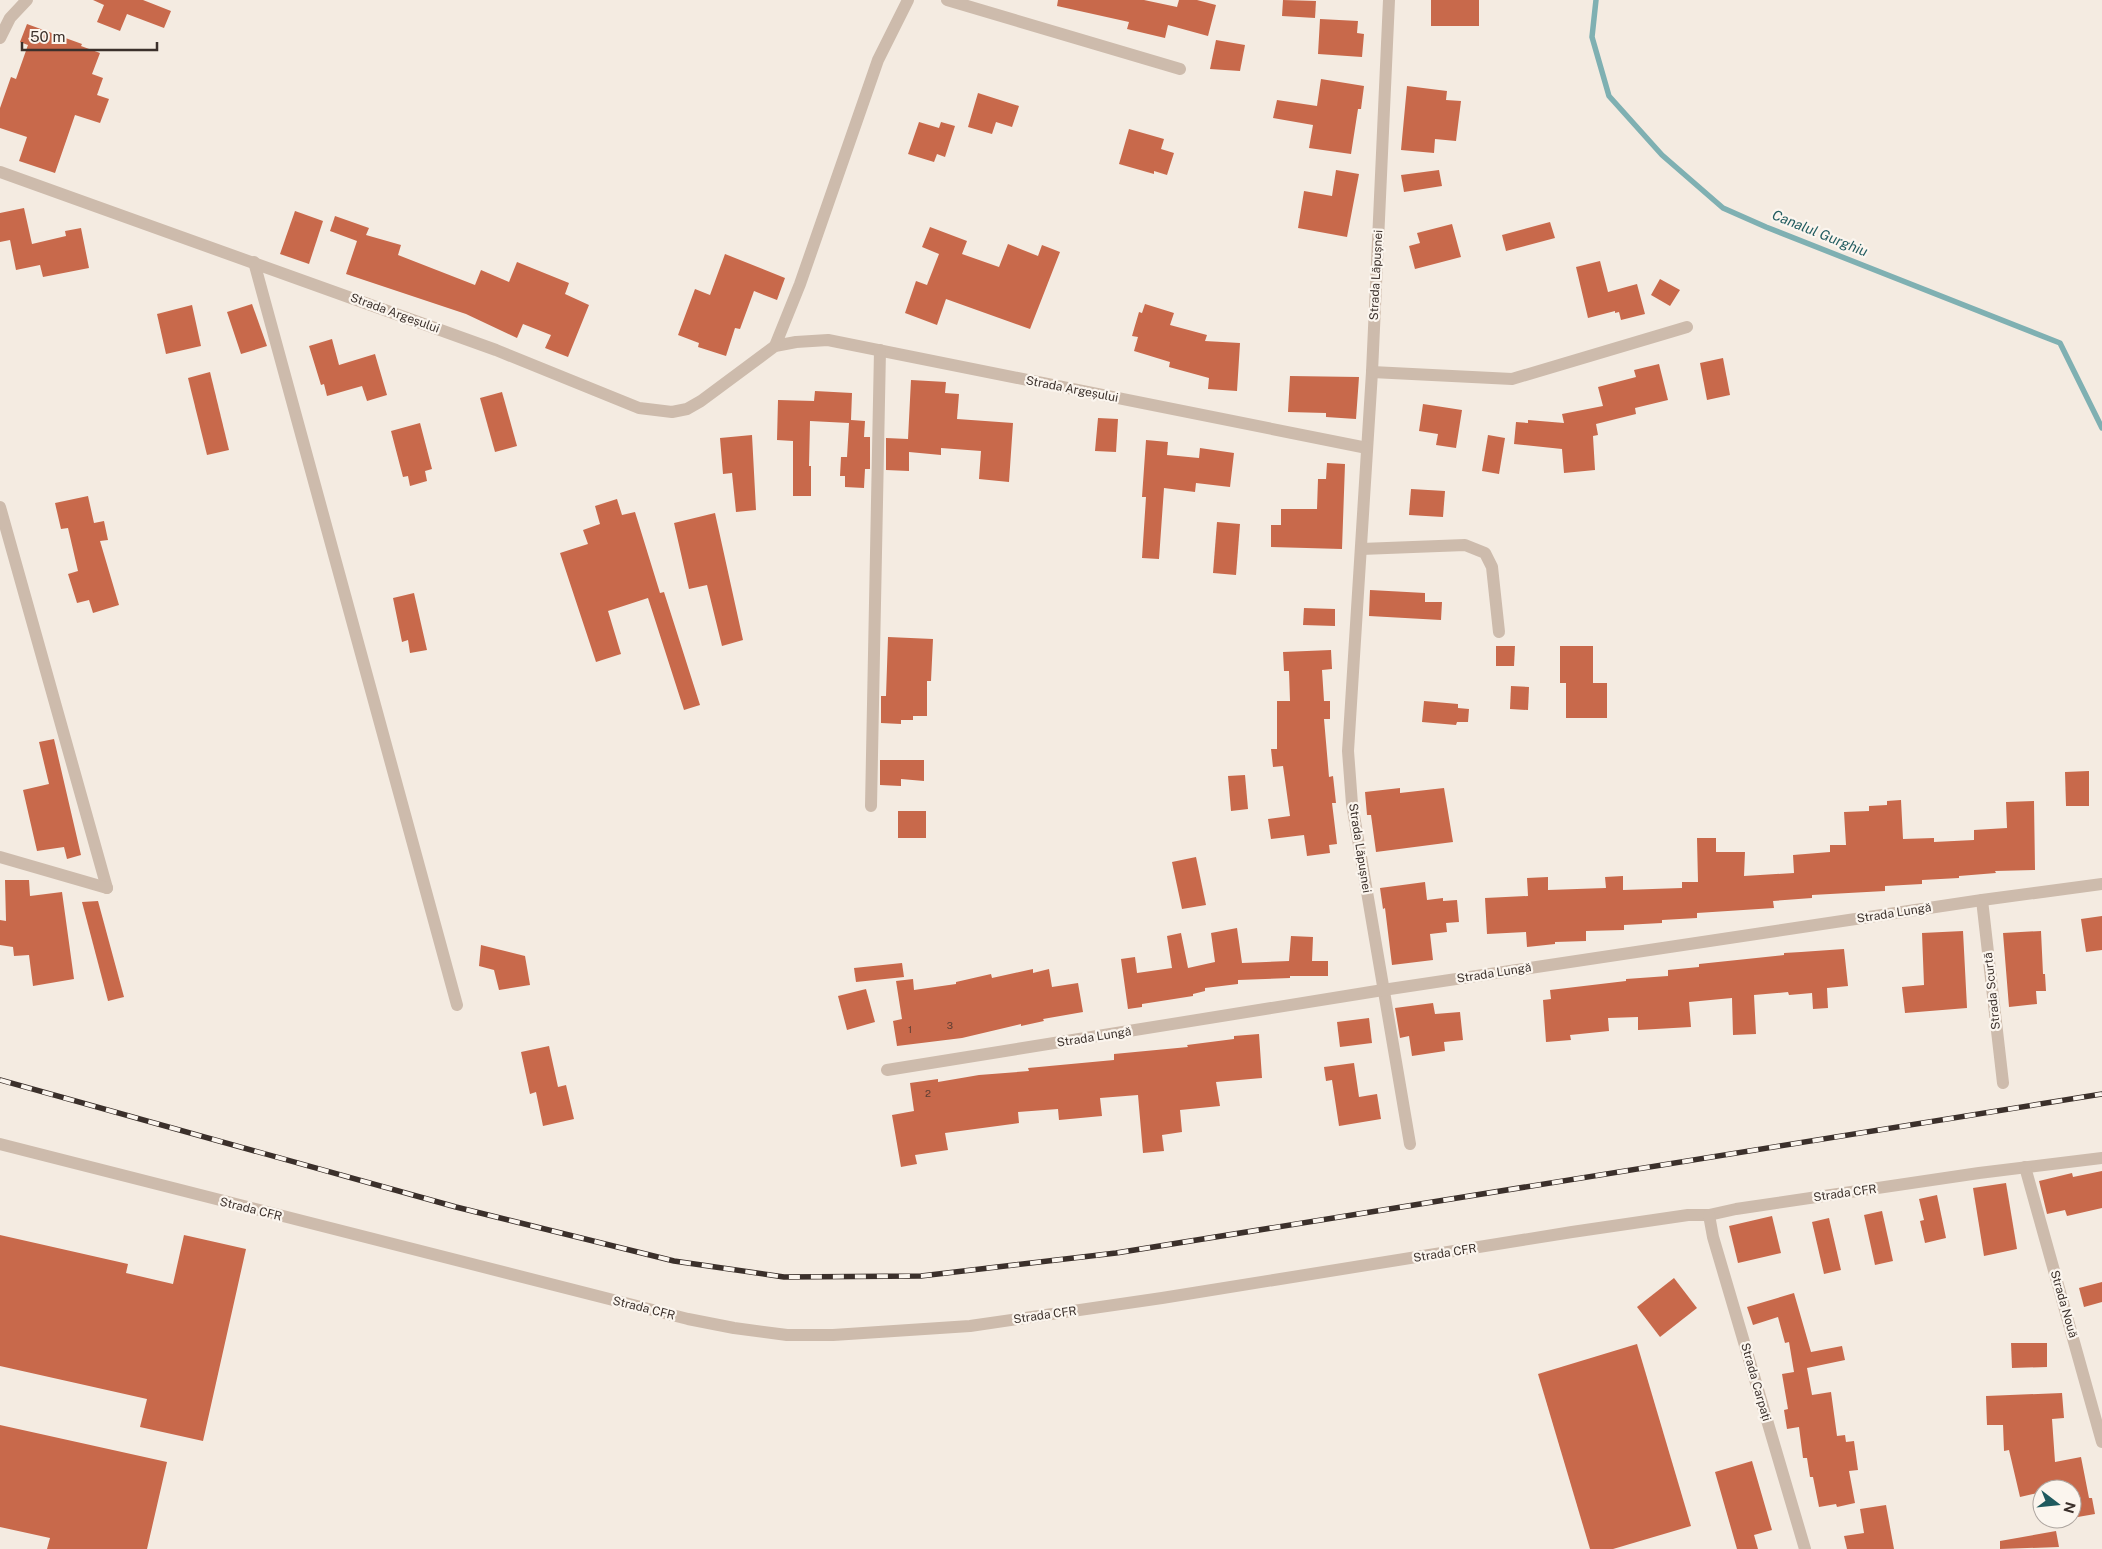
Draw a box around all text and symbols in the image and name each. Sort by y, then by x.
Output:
scale bar [22,20,158,52]
text: 50 m [30,28,65,45]
water label: Canalul Gurghiu [1770,207,1870,260]
street label: Strada Lăpușnei [1367,229,1385,321]
street label: Strada Argeșului [348,290,442,336]
street label: Strada Argeșului [1025,373,1119,405]
street label: Strada Lăpușnei [1346,802,1374,894]
street label: Strada Lungă [1856,900,1932,926]
street label: Strada Scurtă [1981,952,2003,1030]
street label: Strada Lungă [1456,960,1532,986]
house number: 3 [947,1019,953,1031]
house number: 1 [908,1023,912,1035]
street label: Strada Lungă [1056,1024,1132,1050]
house number: 2 [925,1087,931,1099]
street label: Strada CFR [1812,1182,1878,1204]
street label: Strada CFR [218,1194,284,1224]
street label: Strada CFR [1412,1241,1478,1265]
street label: Strada Nouă [2048,1269,2080,1339]
street label: Strada CFR [611,1293,677,1323]
street label: Strada CFR [1012,1304,1078,1326]
street label: Strada Carpați [1738,1341,1774,1423]
north arrow [2032,1479,2082,1529]
text: N [2060,1500,2079,1515]

